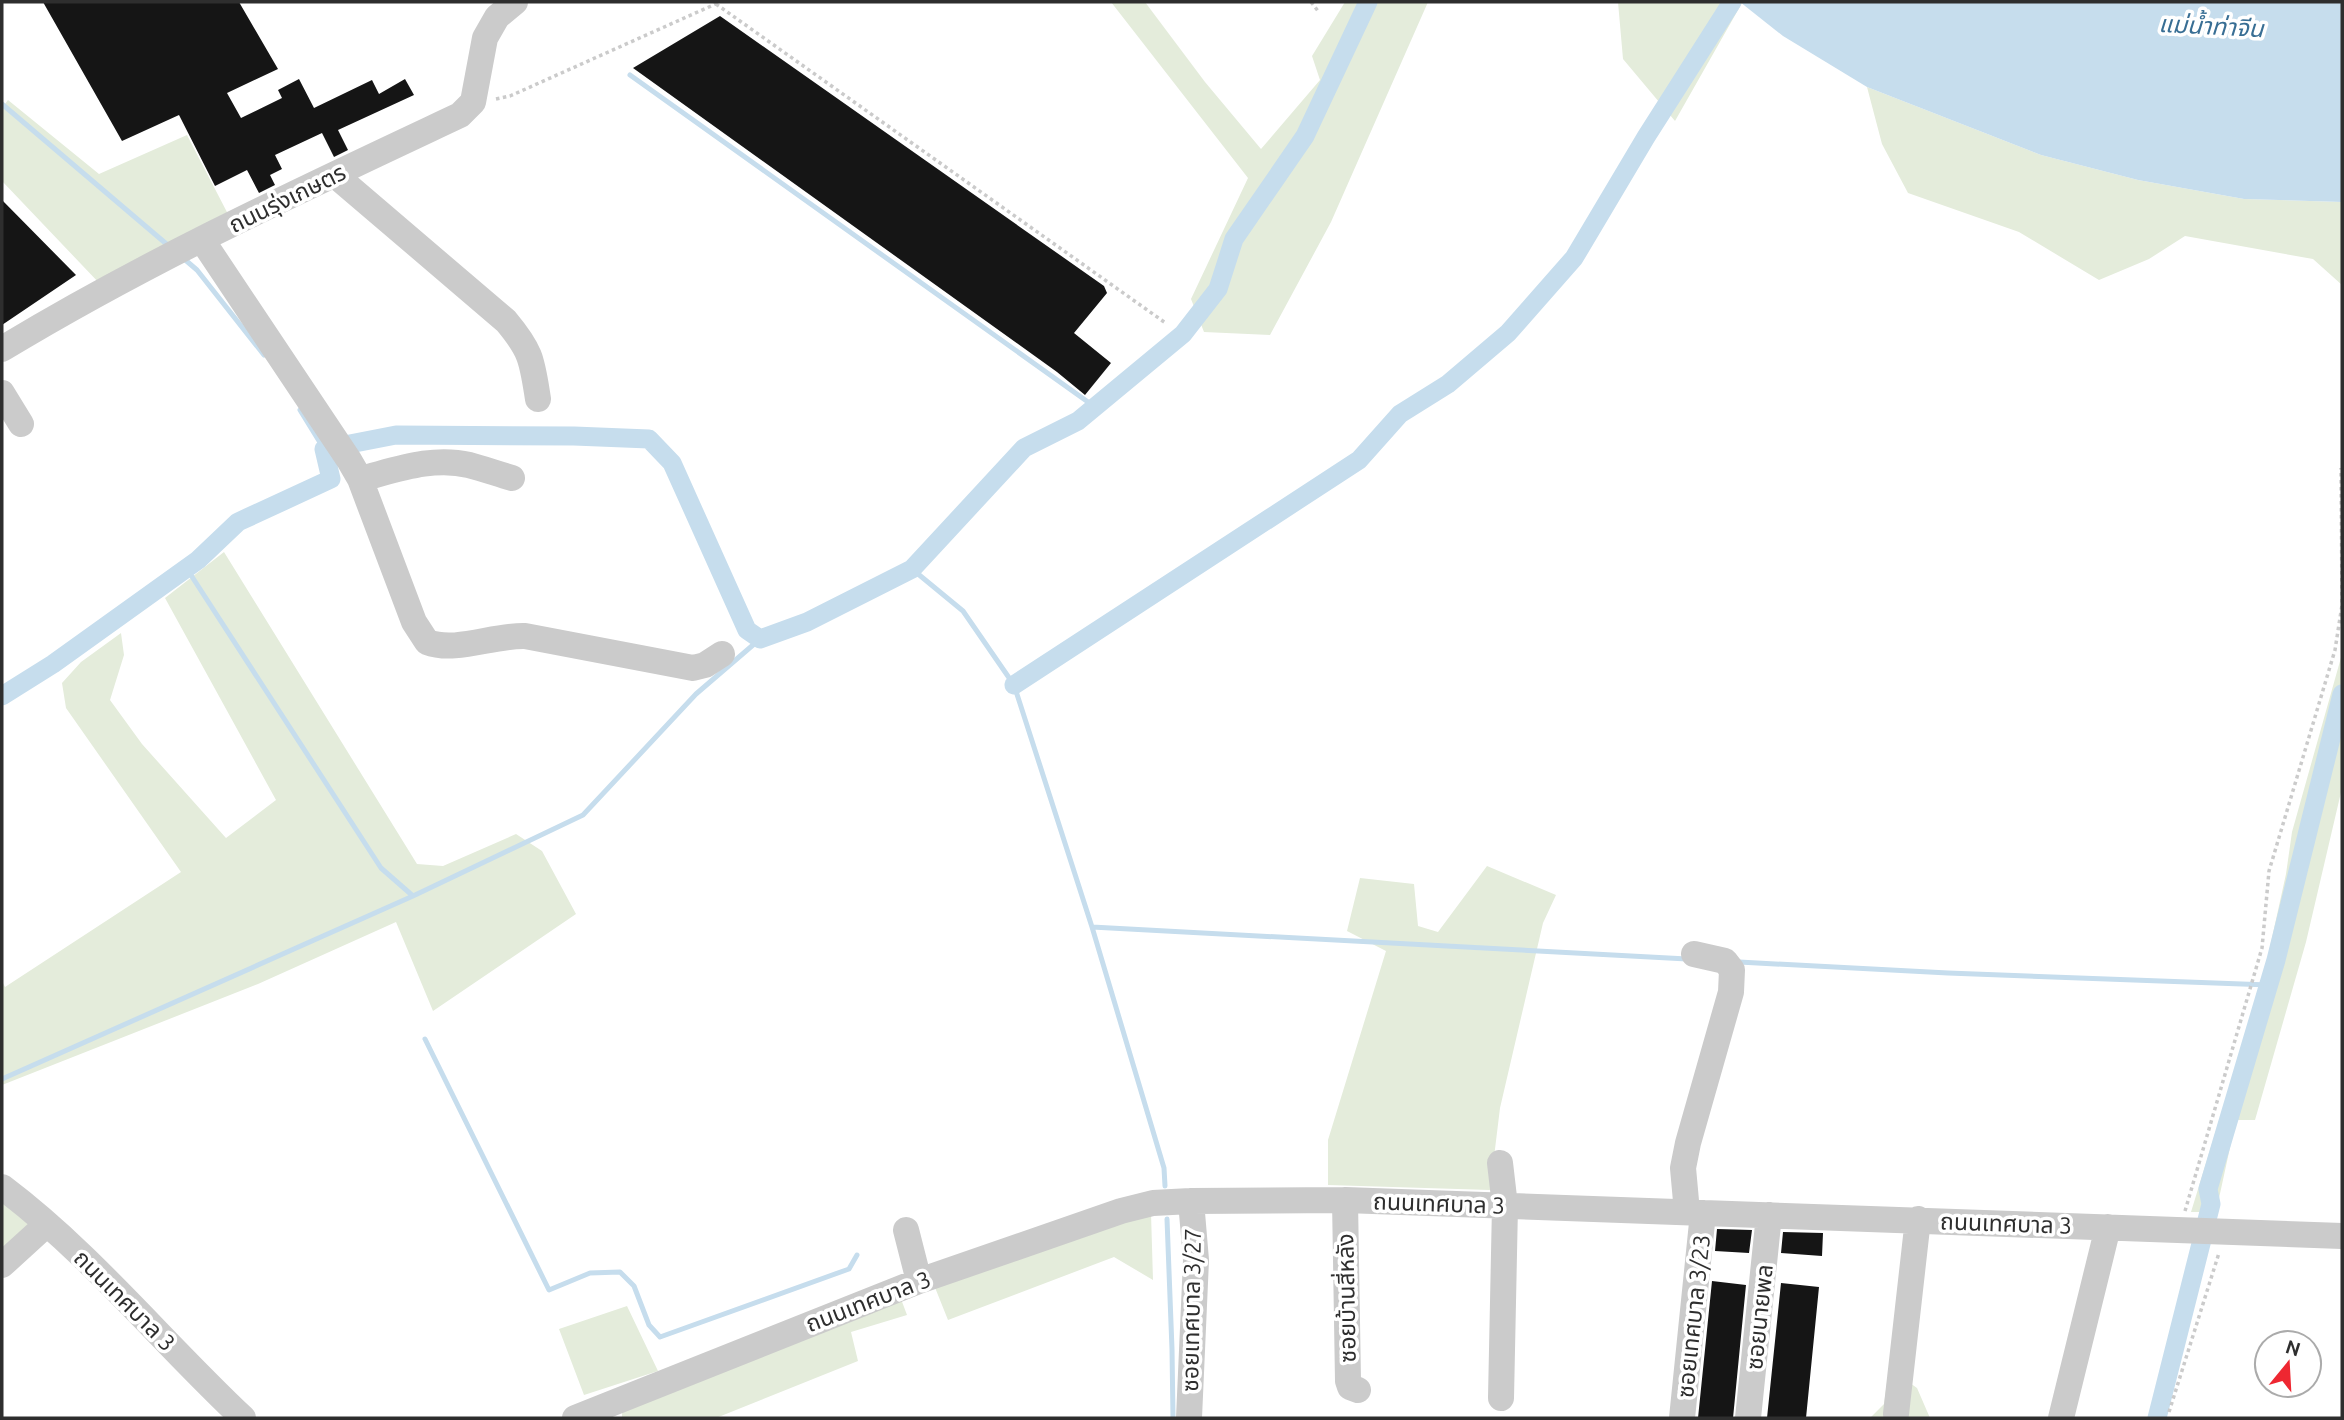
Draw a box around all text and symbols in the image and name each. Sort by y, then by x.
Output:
water label: แม่น้ำท่าจีน [2158,7,2265,42]
street label: ถนนรุ่งเกษตร [225,159,350,239]
street label: ถนนเทศบาล 3 [1373,1188,1505,1218]
street label: ถนนเทศบาล 3 [1940,1208,2072,1238]
street label: ซอยเทศบาล 3/27 [1177,1228,1205,1392]
street label: ซอยบ้านสี่หลัง [1329,1233,1360,1363]
street label: ซอยเทศบาล 3/23 [1672,1233,1714,1399]
street label: ถนนเทศบาล 3 [70,1245,180,1355]
street label: ซอยนายพล [1741,1263,1777,1371]
street label: ถนนเทศบาล 3 [802,1266,934,1336]
north arrow [2253,1329,2323,1399]
text: N [2283,1335,2303,1360]

